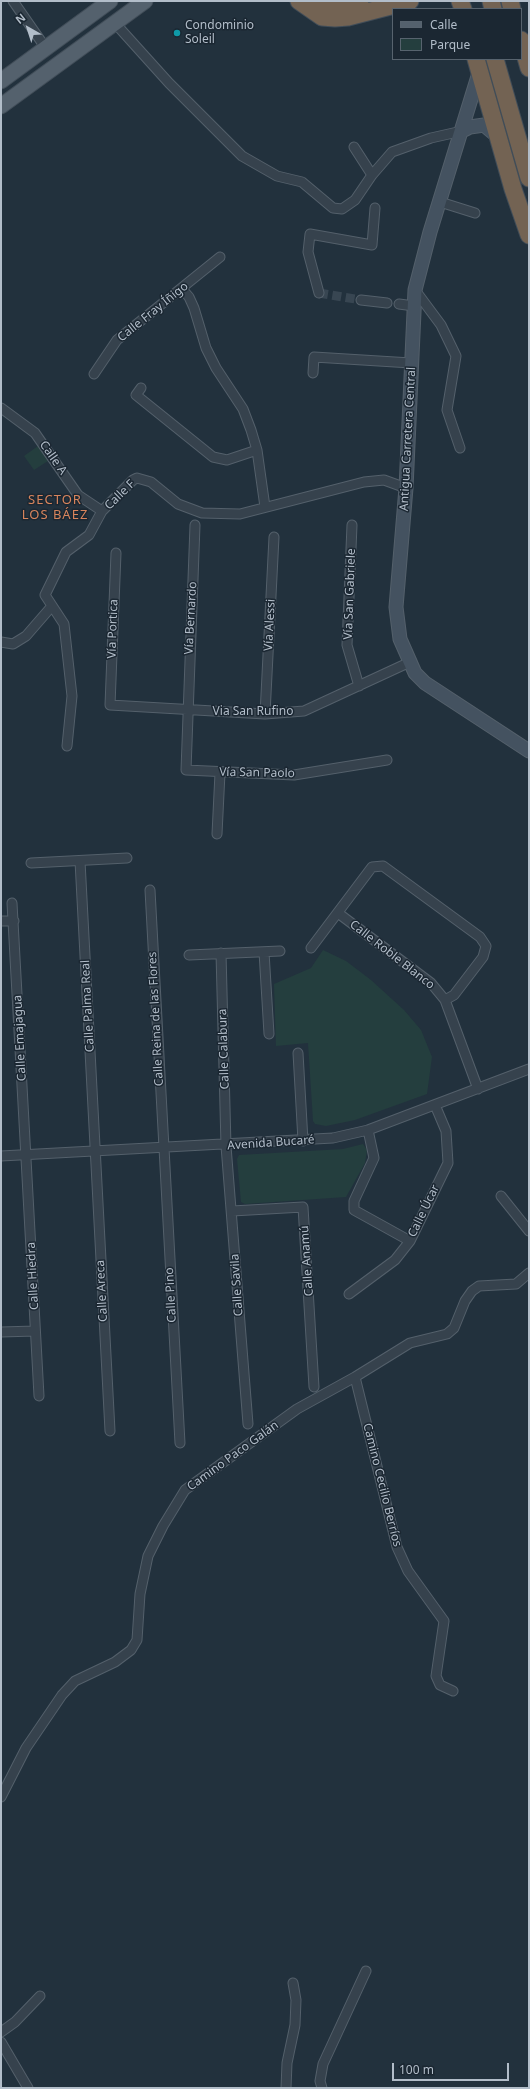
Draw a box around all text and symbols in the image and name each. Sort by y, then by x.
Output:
north arrow [8,8,48,48]
legend [392,8,522,60]
text: N [12,10,28,27]
text: Calle [430,16,457,33]
place label: Condominio Soleil [185,19,254,47]
marker: Condominio Soleil [172,28,182,38]
text: Parque [430,36,470,53]
street label: Calle Fray Íñigo [115,279,191,345]
street label: Antigua Carretera Central [397,367,419,511]
street label: Calle A [36,438,70,478]
street label: Calle F [102,477,138,513]
district label: SECTOR LOS BÁEZ [22,492,88,523]
street label: Vía San Gabriele [341,548,359,640]
street label: Vía Bernardo [182,581,200,655]
street label: Vía Portica [105,599,121,659]
street label: Vía Alessi [261,599,279,651]
street label: Via San Rufino [213,705,293,719]
street label: Vía San Paolo [219,765,295,781]
street label: Calle Roble Blanco [347,917,437,993]
street label: Calle Reina de las Flores [145,951,167,1087]
street label: Calle Palma Real [78,959,98,1053]
street label: Calle Emajagua [11,994,29,1082]
street label: Calle Calabura [215,1008,233,1090]
street label: Avenida Bucaré [227,1133,315,1153]
street label: Calle Úcar [405,1182,443,1240]
street label: Calle Anamú [297,1225,317,1297]
street label: Calle Hiedra [24,1242,42,1310]
street label: Calle Savila [228,1253,246,1317]
street label: Calle Areca [93,1260,111,1322]
street label: Calle Pino [162,1267,180,1323]
street label: Camino Paco Galán [185,1418,281,1494]
street label: Camino Cecilio Berríos [360,1422,404,1548]
scale bar [394,2055,511,2081]
text: 100 m [399,2061,434,2078]

